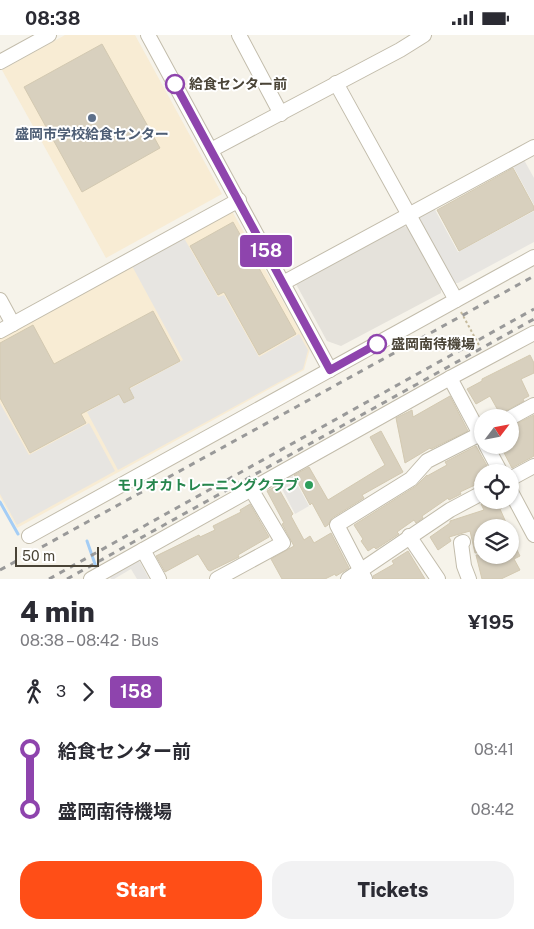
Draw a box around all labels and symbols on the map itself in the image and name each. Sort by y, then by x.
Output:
marker: 給食センター前 [165,74,185,94]
place label: 給食センター前 [189,76,287,92]
marker: 盛岡市学校給食センター [86,112,98,124]
place label: 盛岡市学校給食センター [15,126,169,142]
line badge: 158 [237,235,295,267]
marker: 盛岡南待機場 [367,334,387,354]
place label: 盛岡南待機場 [391,336,475,352]
north arrow [474,409,519,454]
place label: モリオカトレーニングクラブ [117,477,299,493]
marker: モリオカトレーニングクラブ [303,479,315,491]
scale bar [15,544,99,567]

